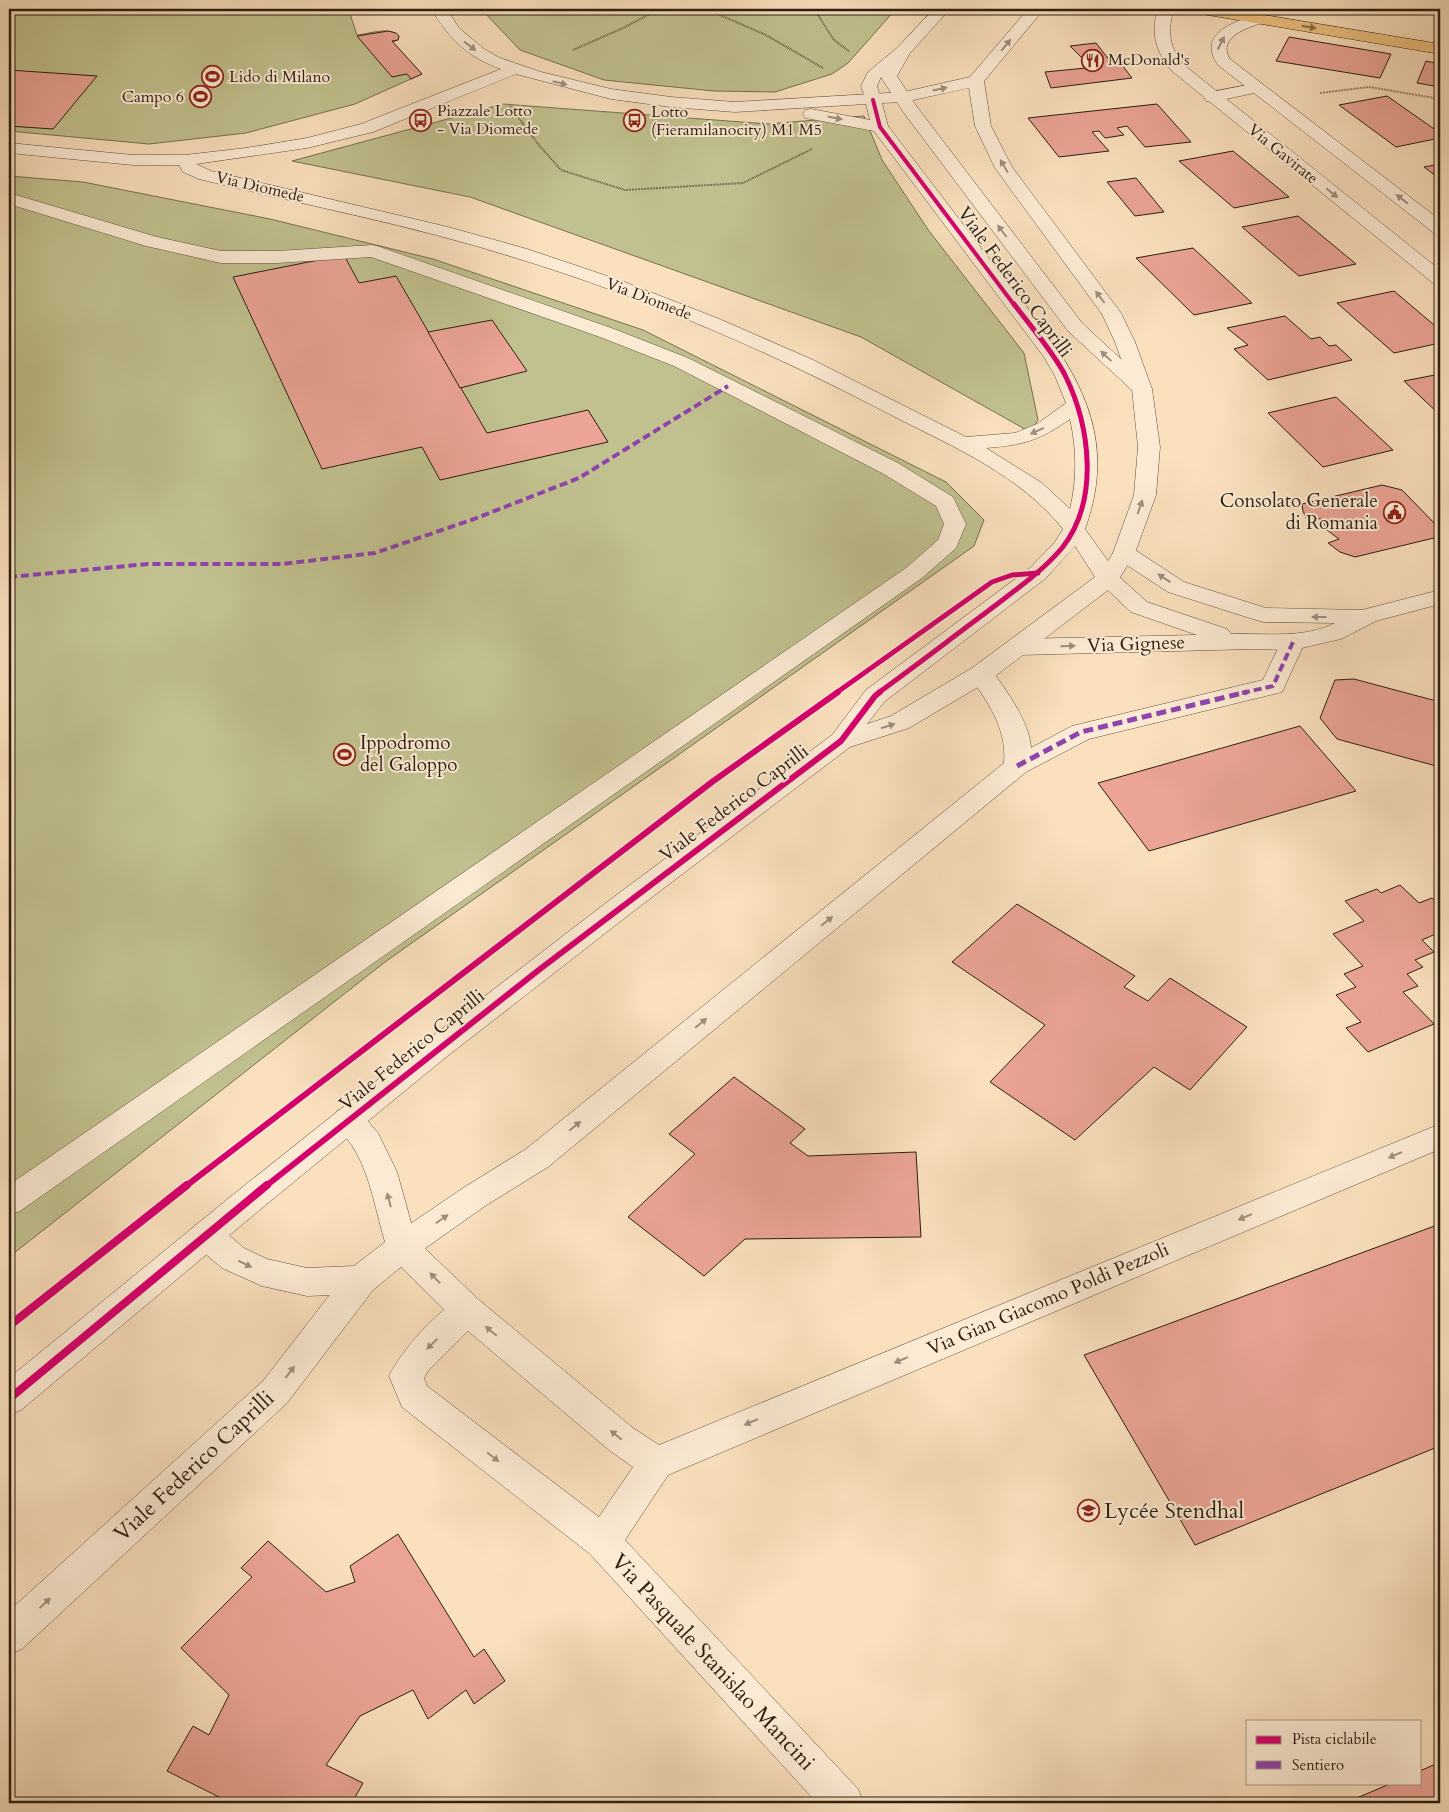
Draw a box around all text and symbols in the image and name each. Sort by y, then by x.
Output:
one-way arrow [1301,23,1317,31]
one-way arrow [1217,35,1225,50]
one-way arrow [1001,39,1012,52]
one-way arrow [463,41,477,51]
restaurant icon: McDonald's [1080,48,1104,72]
place label: McDonald's [1108,49,1190,71]
sports icon: Lido di Milano [201,65,225,89]
place label: Lido di Milano [229,66,331,88]
one-way arrow [553,79,568,87]
sports icon: Campo 6 [188,85,212,109]
one-way arrow [932,85,948,93]
place label: Campo 6 [122,86,184,108]
place label: Piazzale Lotto - Via Diomede [437,100,539,140]
place label: Lotto (Fieramilanocity) M1 M5 [651,101,822,141]
bus stop icon: Piazzale Lotto - Via Diomede [409,108,433,132]
bus stop icon: Lotto (Fieramilanocity) M1 M5 [623,109,647,133]
one-way arrow [828,114,844,122]
street label: Via Gavirate [1243,119,1323,189]
one-way arrow [999,160,1008,173]
street label: Via Diomede [214,166,306,208]
one-way arrow [1325,187,1338,198]
one-way arrow [1395,194,1409,204]
street label: Viale Federico Caprilli [951,201,1079,363]
one-way arrow [997,225,1008,238]
street label: Via Diomede [603,273,695,325]
one-way arrow [1095,290,1105,304]
one-way arrow [1100,350,1112,362]
one-way arrow [1029,427,1044,435]
place label: Consolato Generale di Romania [1220,488,1378,536]
one-way arrow [1137,499,1145,514]
public building icon: Consolato Generale di Romania [1382,500,1406,524]
one-way arrow [1157,574,1170,583]
one-way arrow [1311,613,1327,621]
street label: Via Gignese [1087,629,1185,659]
one-way arrow [1060,642,1076,650]
one-way arrow [880,721,895,729]
place label: Ippodromo del Galoppo [360,730,458,778]
street label: Viale Federico Caprilli [654,738,814,868]
sports icon: Ippodromo del Galoppo [332,742,356,766]
one-way arrow [820,915,833,926]
street label: Viale Federico Caprilli [334,983,490,1117]
one-way arrow [694,1018,707,1029]
one-way arrow [569,1121,582,1132]
one-way arrow [1388,1151,1402,1159]
one-way arrow [384,1193,392,1208]
one-way arrow [436,1214,449,1224]
one-way arrow [1238,1214,1252,1222]
street label: Via Gian Giacomo Poldi Pezzoli [923,1236,1173,1362]
one-way arrow [238,1260,252,1268]
one-way arrow [429,1272,441,1284]
one-way arrow [485,1325,498,1336]
one-way arrow [426,1338,438,1350]
one-way arrow [893,1356,908,1364]
one-way arrow [285,1365,295,1379]
street label: Viale Federico Caprilli [107,1384,281,1548]
one-way arrow [744,1419,758,1427]
one-way arrow [610,1429,623,1440]
one-way arrow [486,1451,499,1462]
place label: Lycée Stendhal [1104,1496,1245,1526]
school or university icon: Lycée Stendhal [1076,1499,1100,1523]
street label: Via Pasquale Stanislao Mancini [604,1547,822,1777]
one-way arrow [38,1598,51,1609]
legend [1246,1720,1422,1784]
text: Pista ciclabile [1292,1729,1377,1749]
text: Sentiero [1292,1755,1344,1775]

